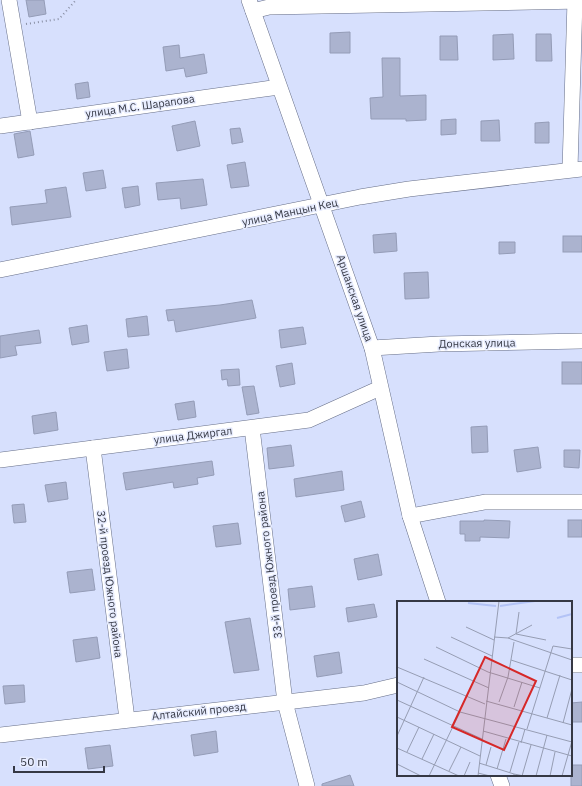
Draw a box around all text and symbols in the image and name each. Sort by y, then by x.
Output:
street label: улица М.С. Шарапова [85,91,196,121]
street label: улица Манцын Кец [241,195,340,229]
street label: Аршанская улица [334,253,376,343]
street label: Донская улица [438,335,516,351]
street label: улица Джиргал [153,423,233,447]
street label: 33-й проезд Южного района [253,490,285,639]
street label: 32-й проезд Южного района [94,510,126,659]
inset map [397,601,572,776]
street label: Алтайский проезд [151,699,247,723]
scale bar [14,748,104,774]
text: 50 m [20,754,48,769]

